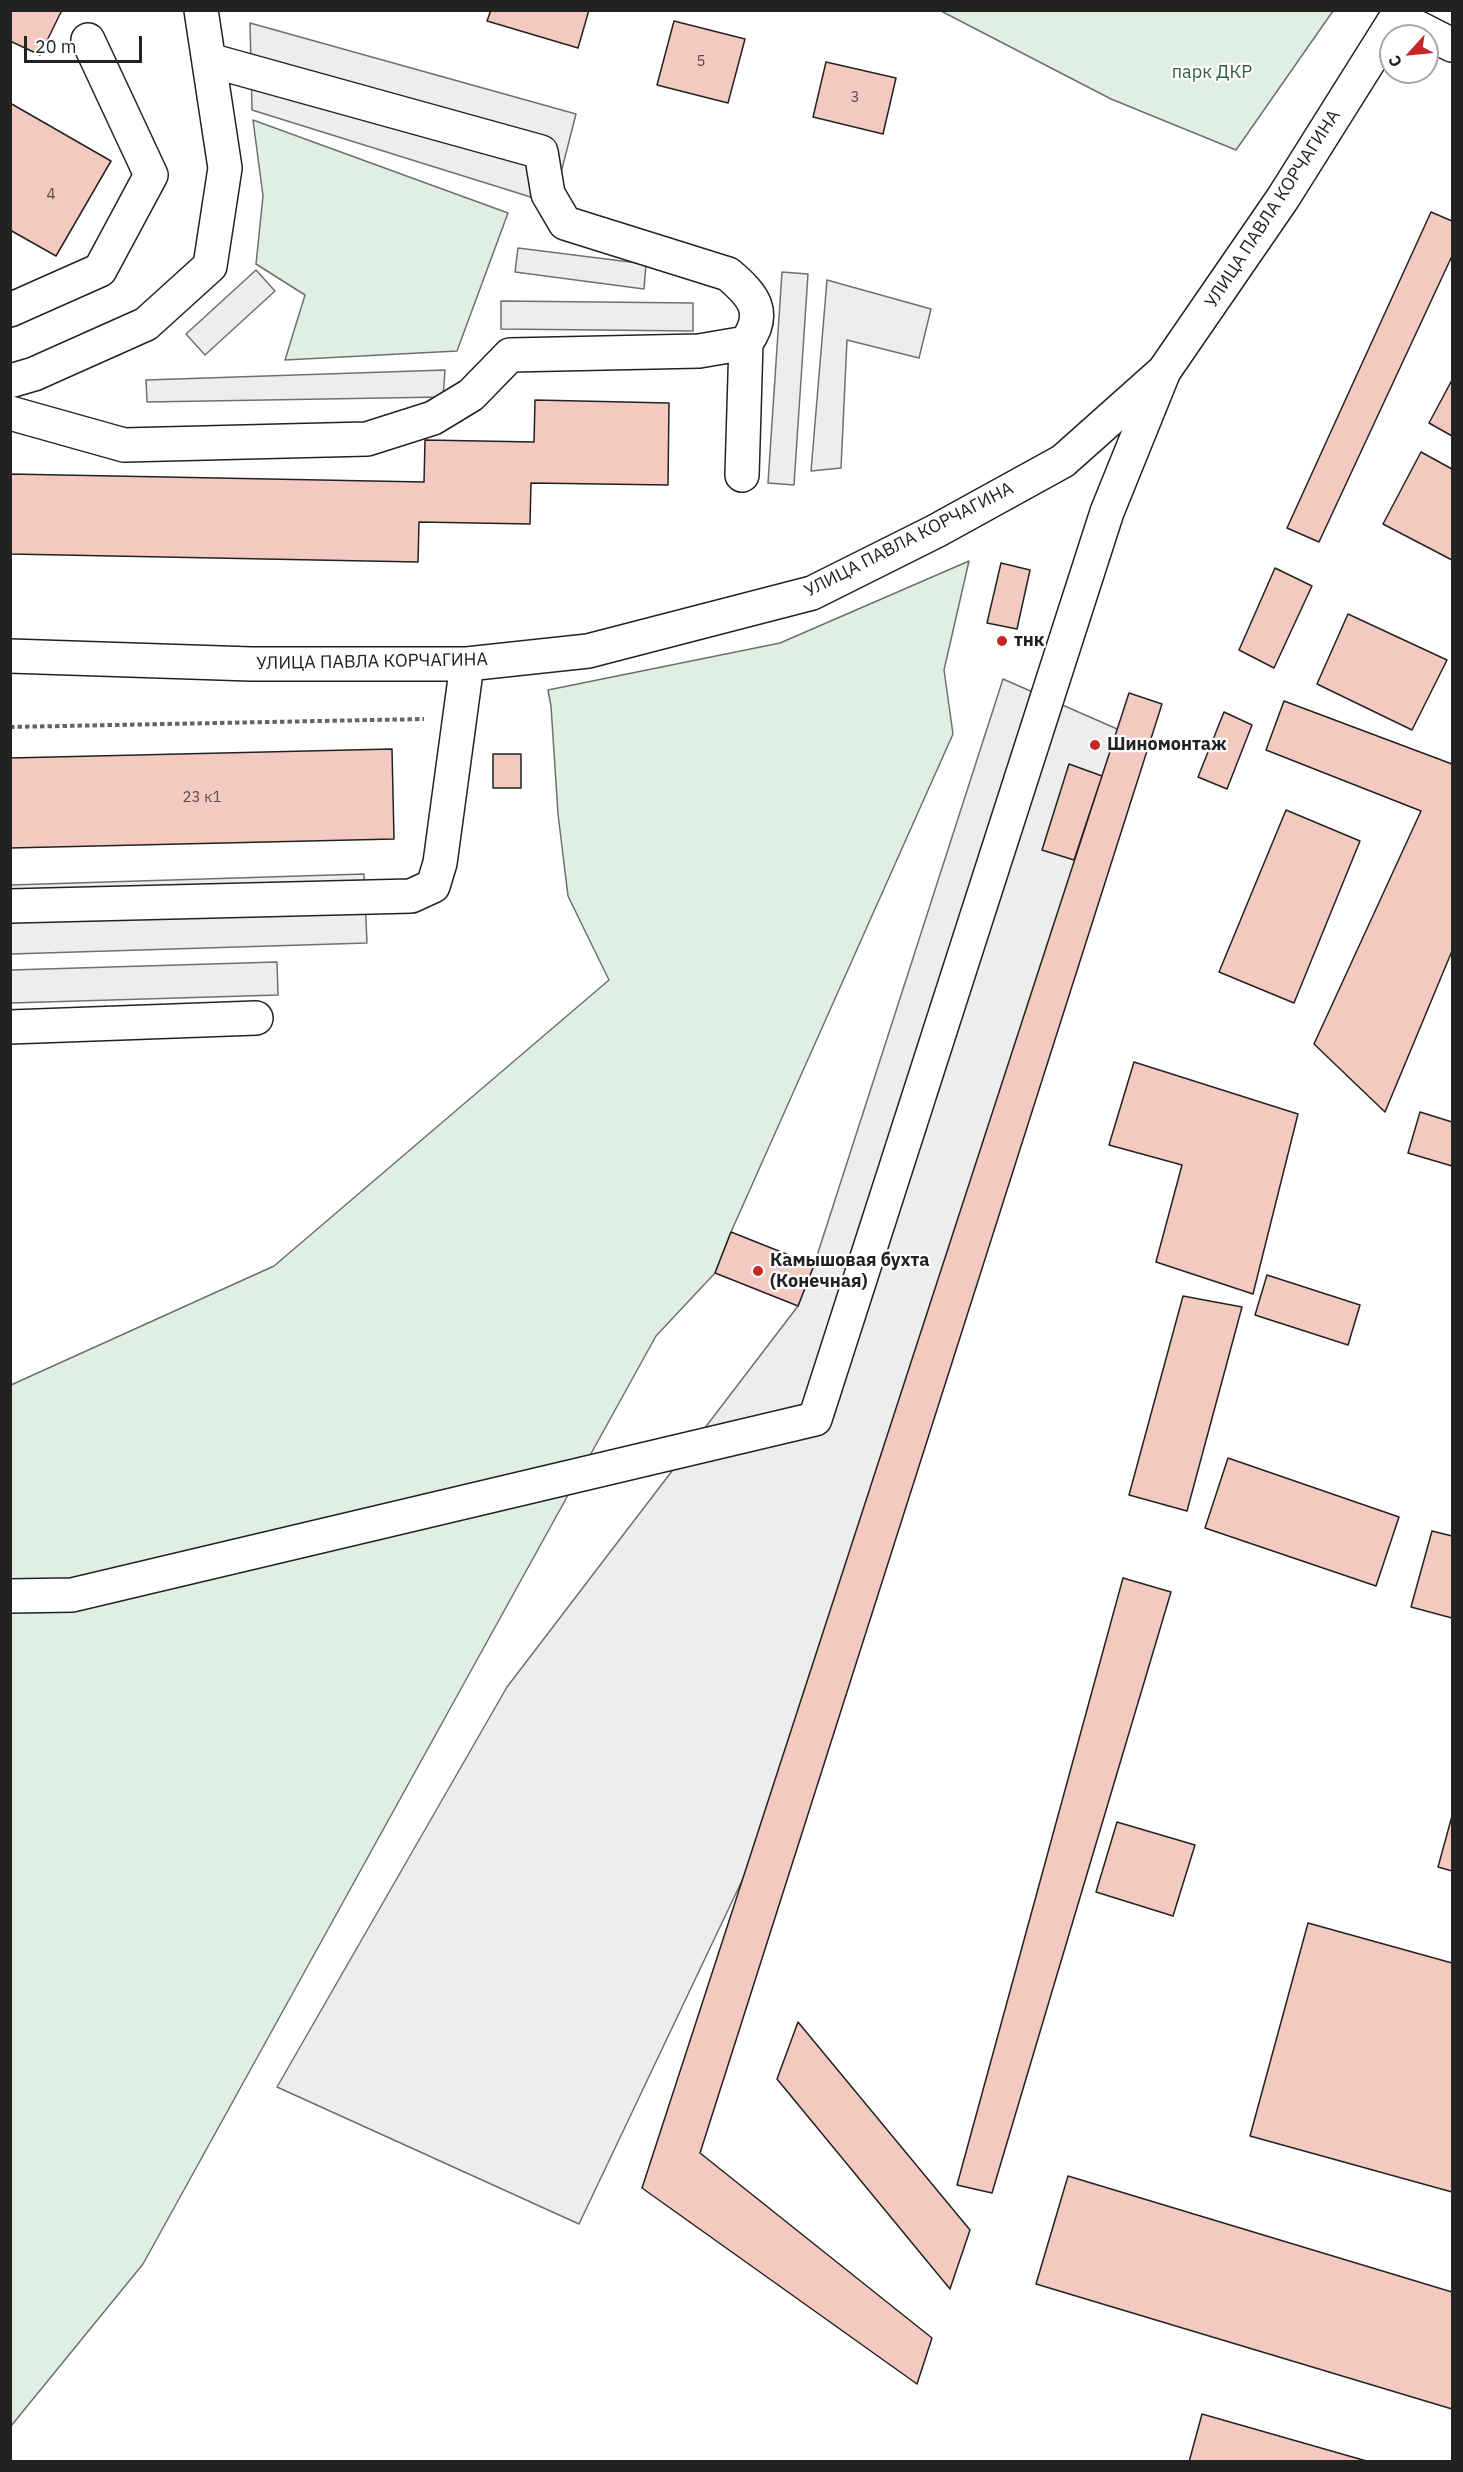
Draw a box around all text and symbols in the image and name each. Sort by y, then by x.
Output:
scale bar [27,24,146,62]
north arrow [1379,24,1439,84]
text: 20 m [35,35,77,58]
text: С [1383,52,1406,70]
house number: 5 [697,53,705,71]
park label: парк ДКР [1172,62,1252,84]
house number: 3 [851,89,859,107]
street label: УЛИЦА ПАВЛА КОРЧАГИНА [1201,106,1345,312]
house number: 4 [47,186,55,204]
street label: УЛИЦА ПАВЛА КОРЧАГИНА [801,478,1017,602]
place label: тнк [1014,630,1045,652]
marker: тнк [995,634,1009,648]
street label: УЛИЦА ПАВЛА КОРЧАГИНА [256,649,488,675]
place label: Шиномонтаж [1107,734,1227,756]
marker: Шиномонтаж [1088,738,1102,752]
house number: 23 к1 [183,789,221,807]
place label: Камышовая бухта (Конечная) [770,1250,930,1292]
marker: Камышовая бухта (Конечная) [751,1264,765,1278]

